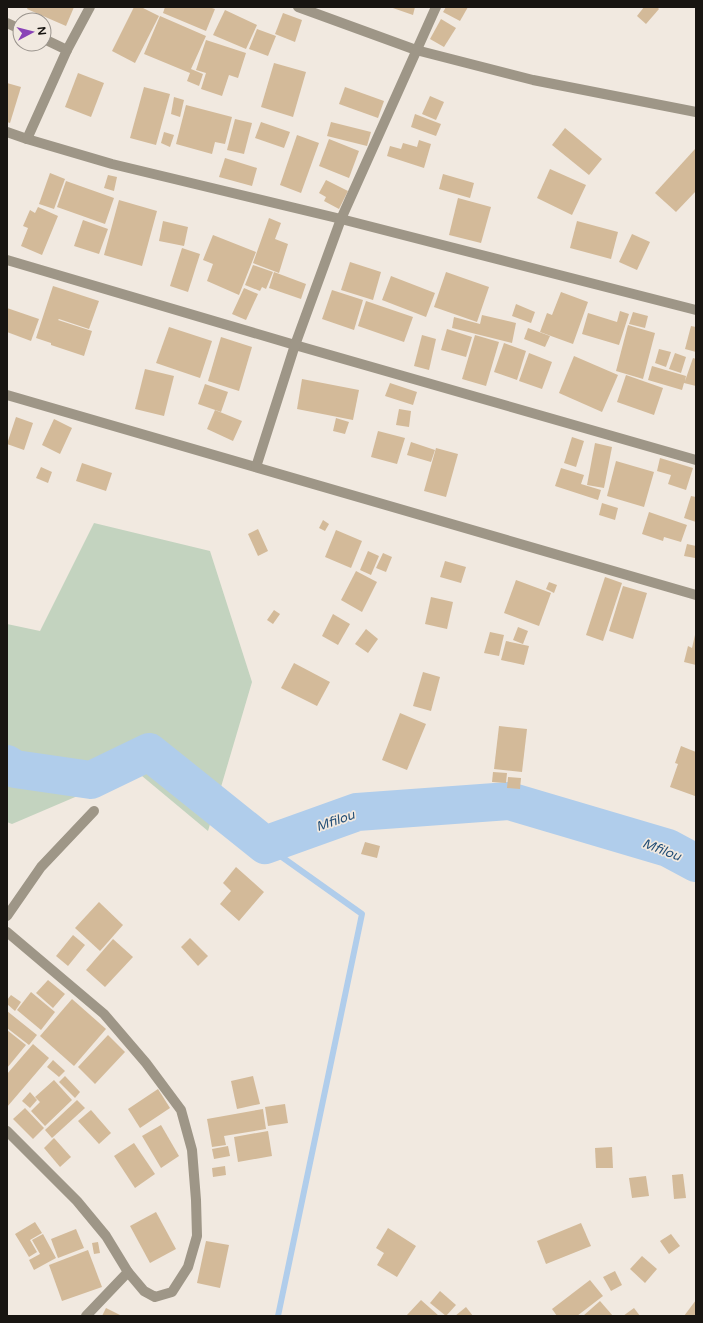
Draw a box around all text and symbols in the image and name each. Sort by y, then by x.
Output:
north arrow [12,12,52,52]
text: N [34,26,48,36]
water label: Mfilou [314,807,358,835]
water label: Mfilou [640,835,684,865]

